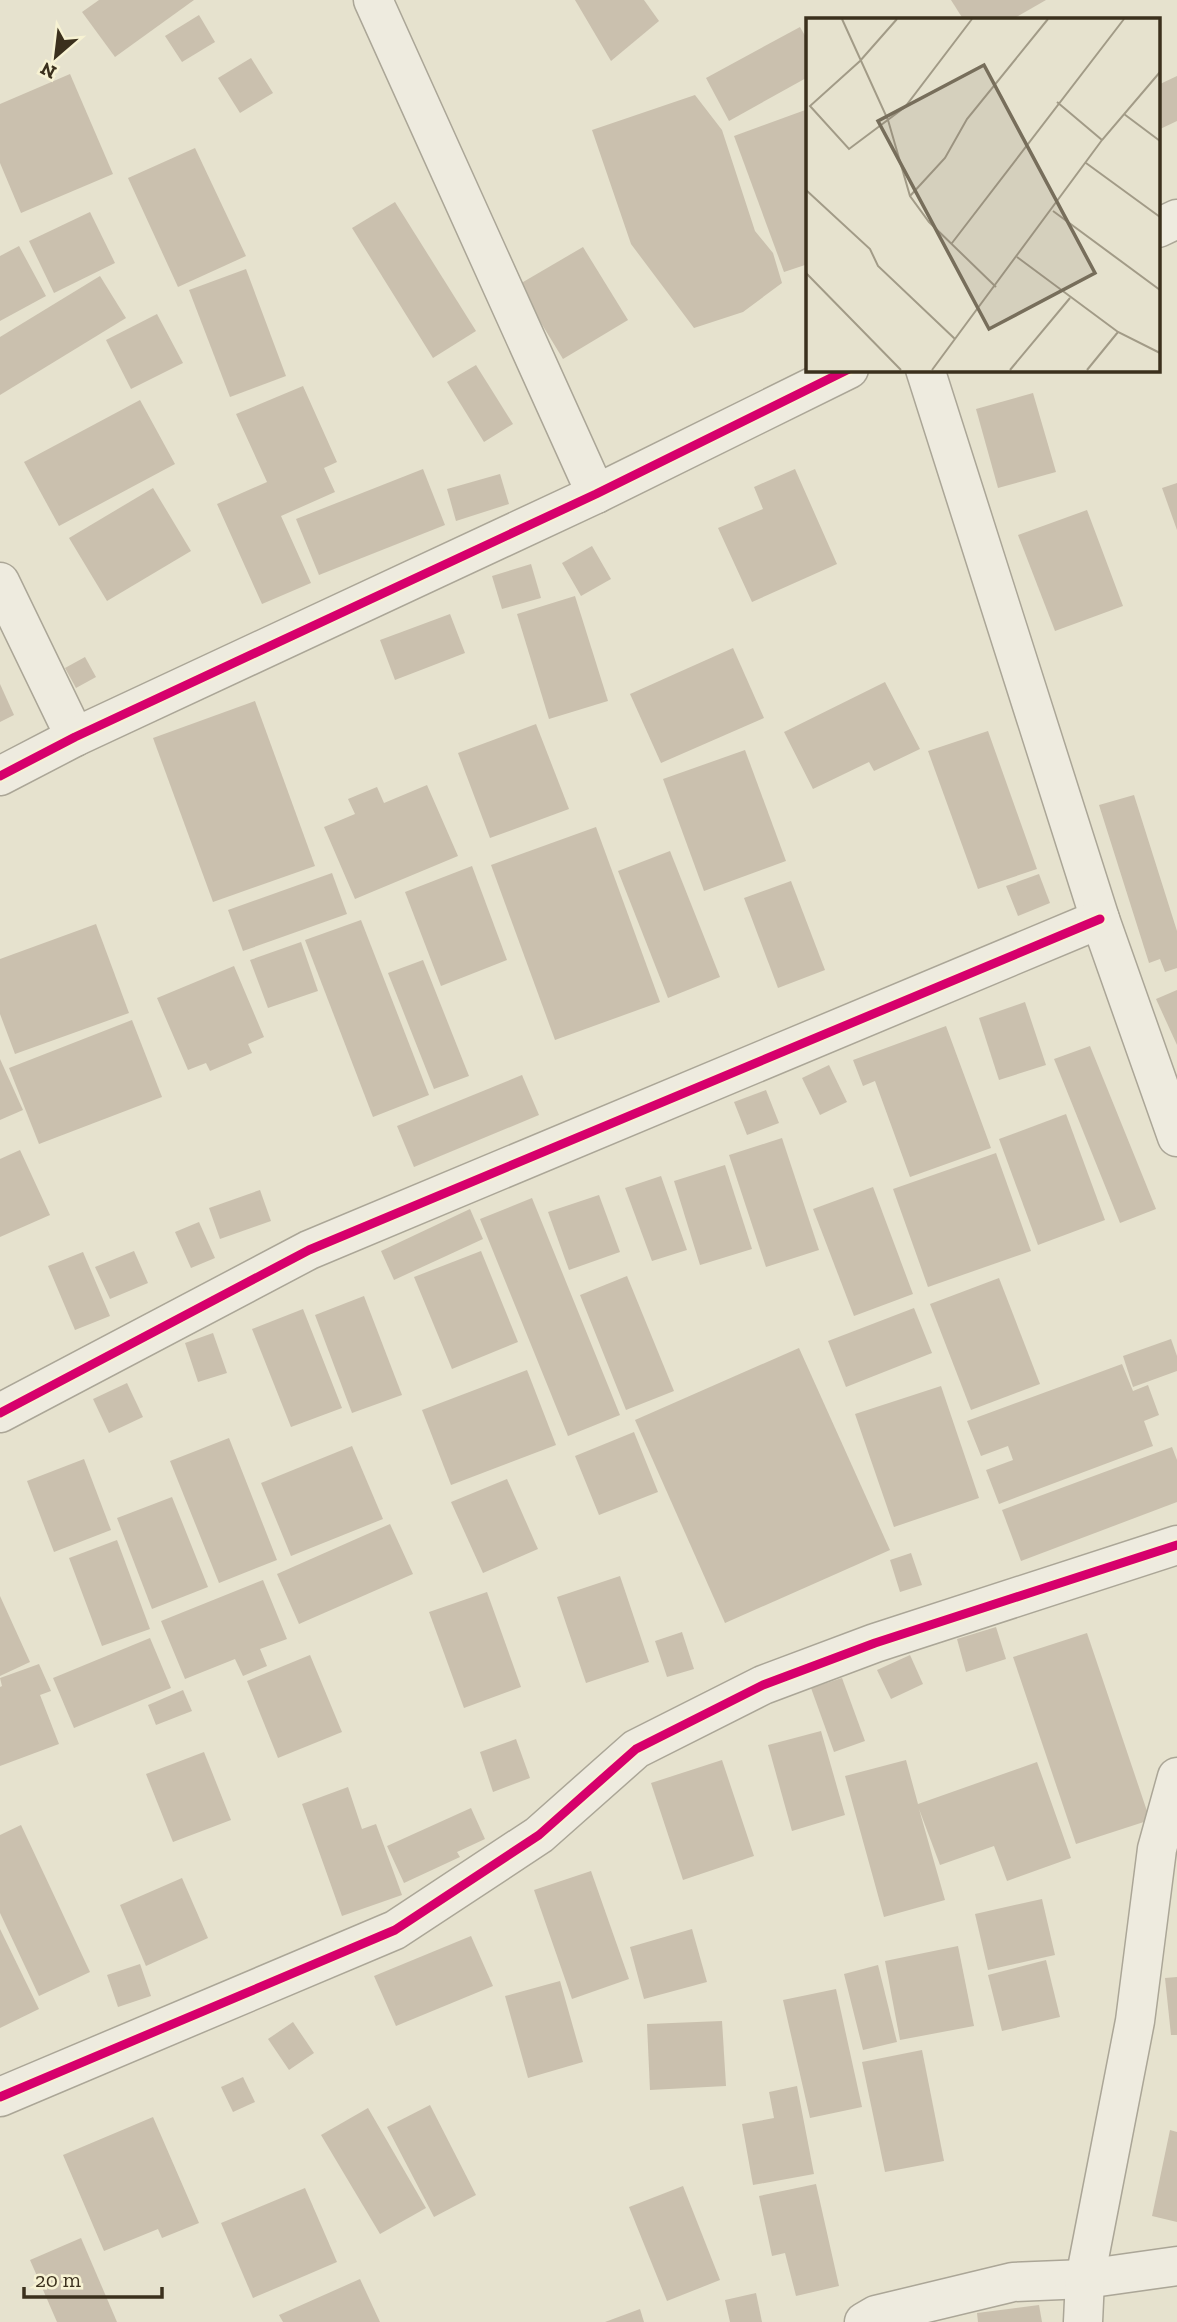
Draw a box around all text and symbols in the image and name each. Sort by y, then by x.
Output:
inset map [806,18,1160,371]
north arrow [21,21,91,91]
text: N [36,57,60,84]
scale bar [24,2256,163,2300]
text: 20 m [35,2267,81,2292]

